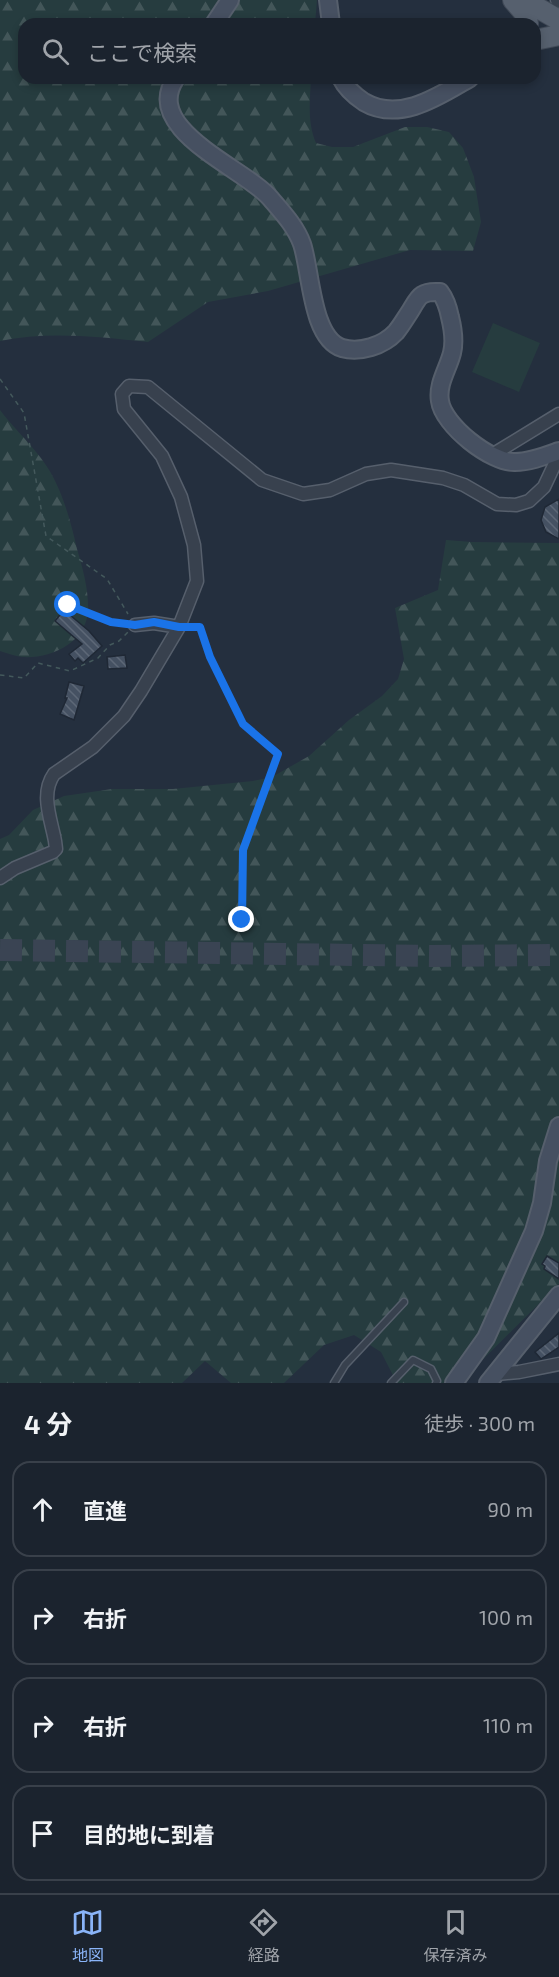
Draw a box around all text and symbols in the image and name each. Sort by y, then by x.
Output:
search box [18,18,541,84]
icon: search [39,35,72,68]
text: ここで検索 [87,39,197,65]
route start [54,591,80,617]
route end [228,906,254,932]
text: 4 分 [24,1408,72,1439]
text: 徒歩 · 300 m [424,1411,535,1435]
icon: ahead [26,1493,59,1526]
text: 直進 [83,1497,127,1523]
text: 90 m [488,1497,533,1521]
icon: right [26,1601,59,1634]
text: 右折 [83,1605,127,1631]
text: 100 m [479,1605,533,1629]
icon: right [26,1709,59,1742]
text: 右折 [83,1713,127,1739]
text: 110 m [483,1713,533,1737]
icon: arrive [26,1817,59,1850]
text: 目的地に到着 [83,1821,215,1847]
tab: 地図 [71,1906,104,1966]
tab: 経路 [247,1906,280,1966]
tab: 保存済み [423,1906,487,1966]

